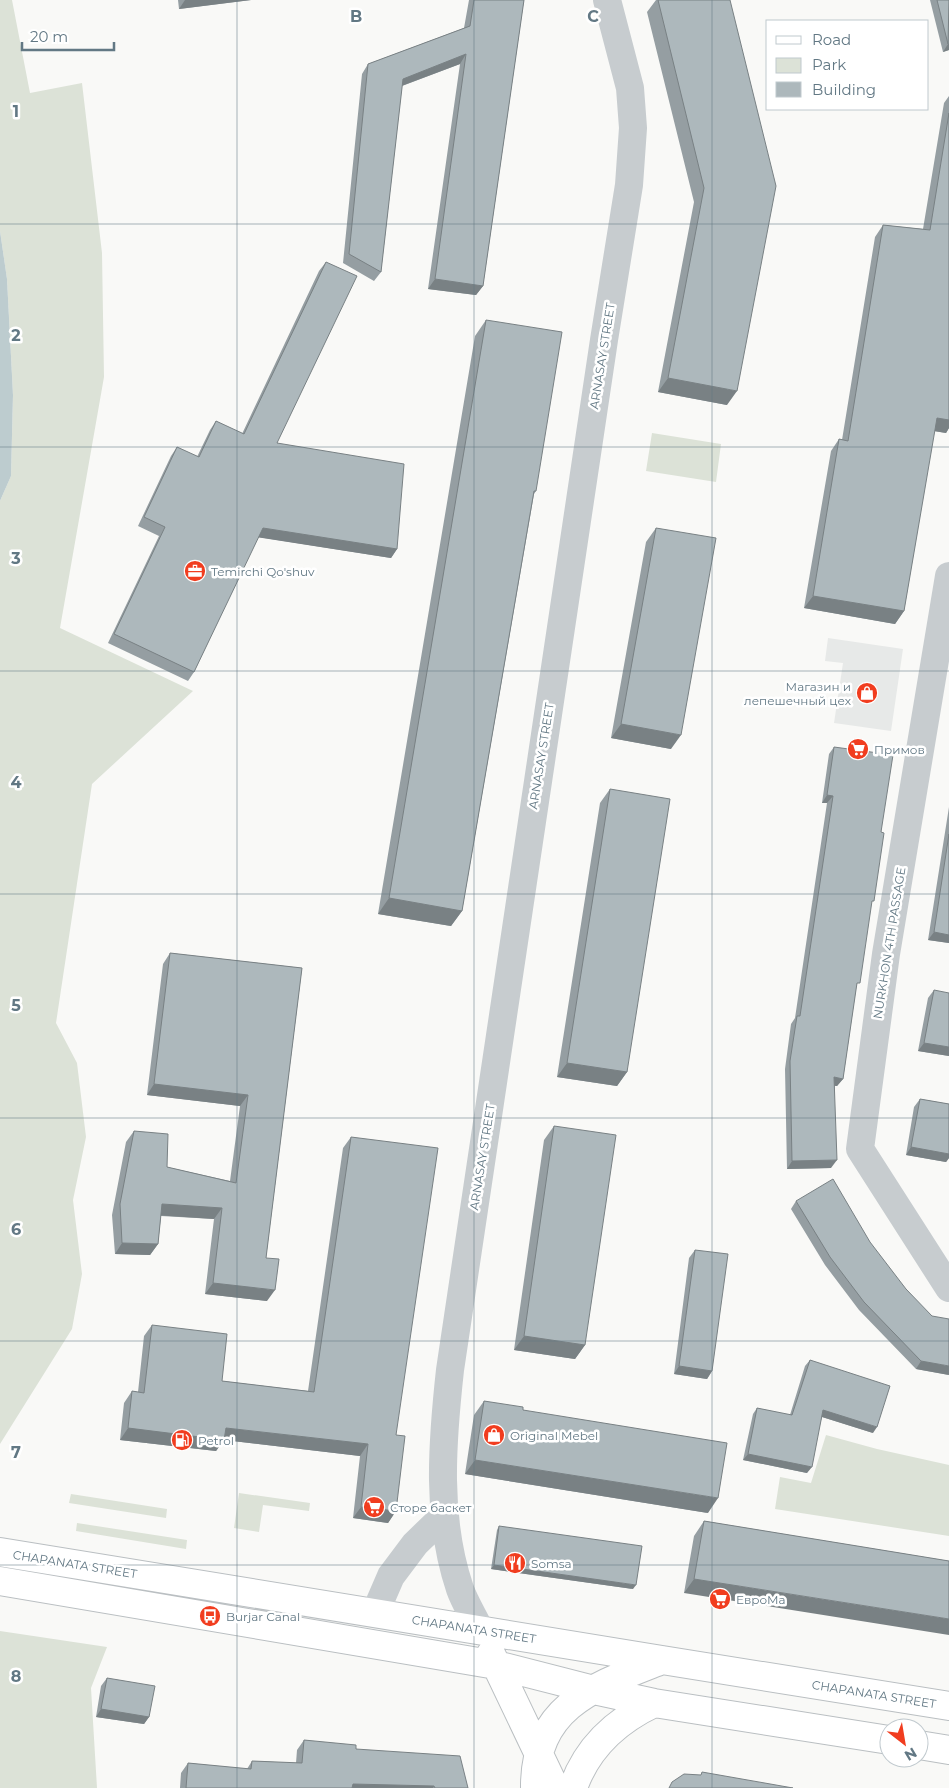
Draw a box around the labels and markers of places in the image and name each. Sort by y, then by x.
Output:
office icon: Temirchi Qo'shuv [183,559,207,583]
place label: Temirchi Qo'shuv [211,564,315,579]
place label: Магазин и лепешечный цех [744,679,852,708]
shop icon: Магазин и лепешечный цех [855,681,879,705]
supermarket icon: Примов [846,737,870,761]
place label: Примов [874,742,925,757]
shop icon: Original Mebel [482,1423,506,1447]
fuel station icon: Petrol [170,1428,194,1452]
place label: Original Mebel [510,1428,598,1443]
place label: Petrol [198,1433,234,1448]
supermarket icon: Сторе баскет [362,1495,386,1519]
place label: Сторе баскет [390,1500,472,1515]
restaurant icon: Somsa [503,1551,527,1575]
place label: Somsa [531,1556,572,1571]
supermarket icon: ЕвроМа [708,1587,732,1611]
place label: ЕвроМа [736,1592,786,1607]
bus stop icon: Burjar Canal [198,1604,222,1628]
place label: Burjar Canal [226,1609,300,1624]

